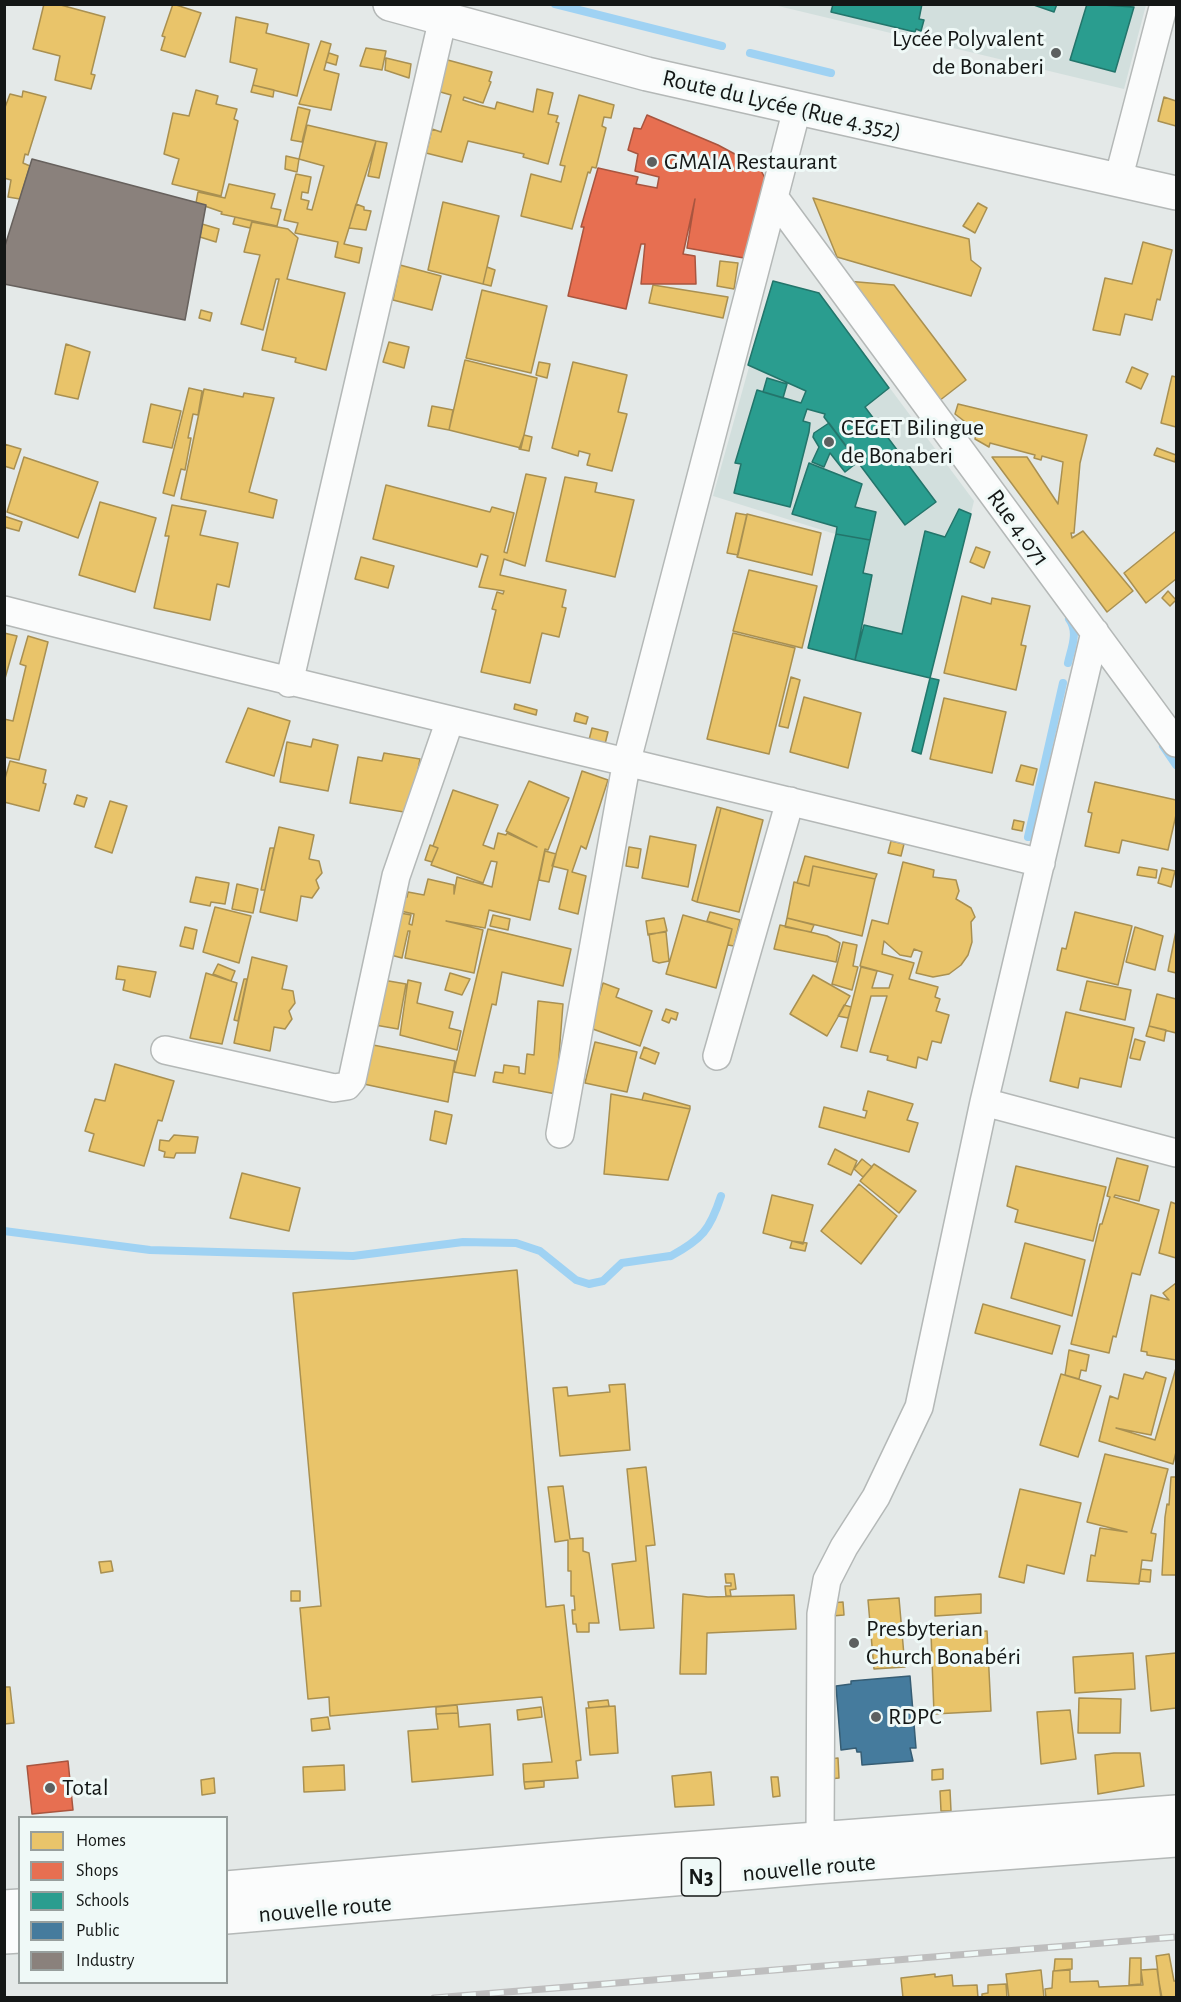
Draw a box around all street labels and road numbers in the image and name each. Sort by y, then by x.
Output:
street label: Route du Lycée (Rue 4.352) [660,63,904,147]
street label: Rue 4.071 [980,484,1056,572]
street label: nouvelle route [741,1848,877,1888]
road number: N3 [682,1858,720,1896]
street label: nouvelle route [257,1889,393,1929]

